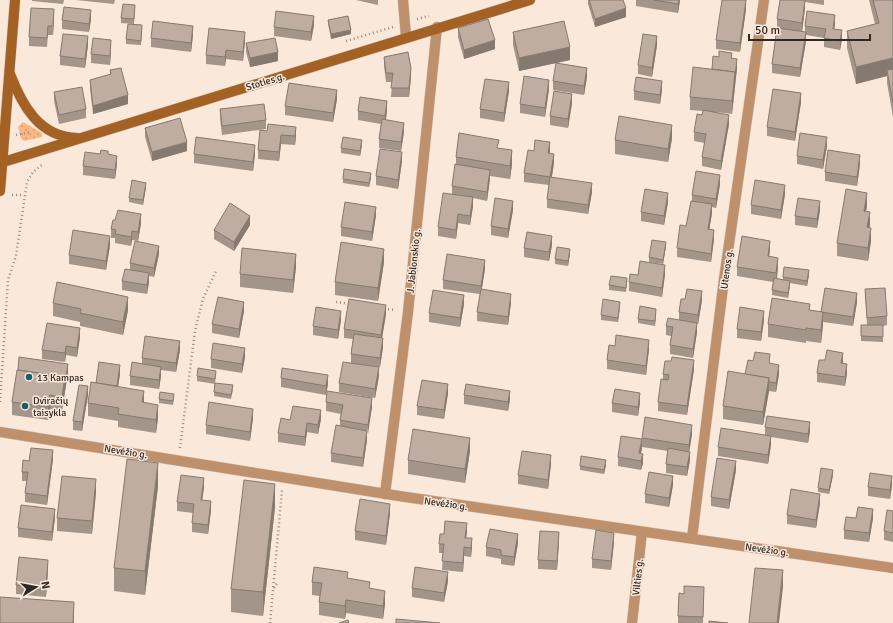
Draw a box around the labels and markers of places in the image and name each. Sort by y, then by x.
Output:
marker: 13 Kampas [24,372,34,382]
place label: 13 Kampas [37,372,84,384]
place label: Dviračių taisykla [33,395,69,419]
marker: Dviračių taisykla [20,401,30,411]

